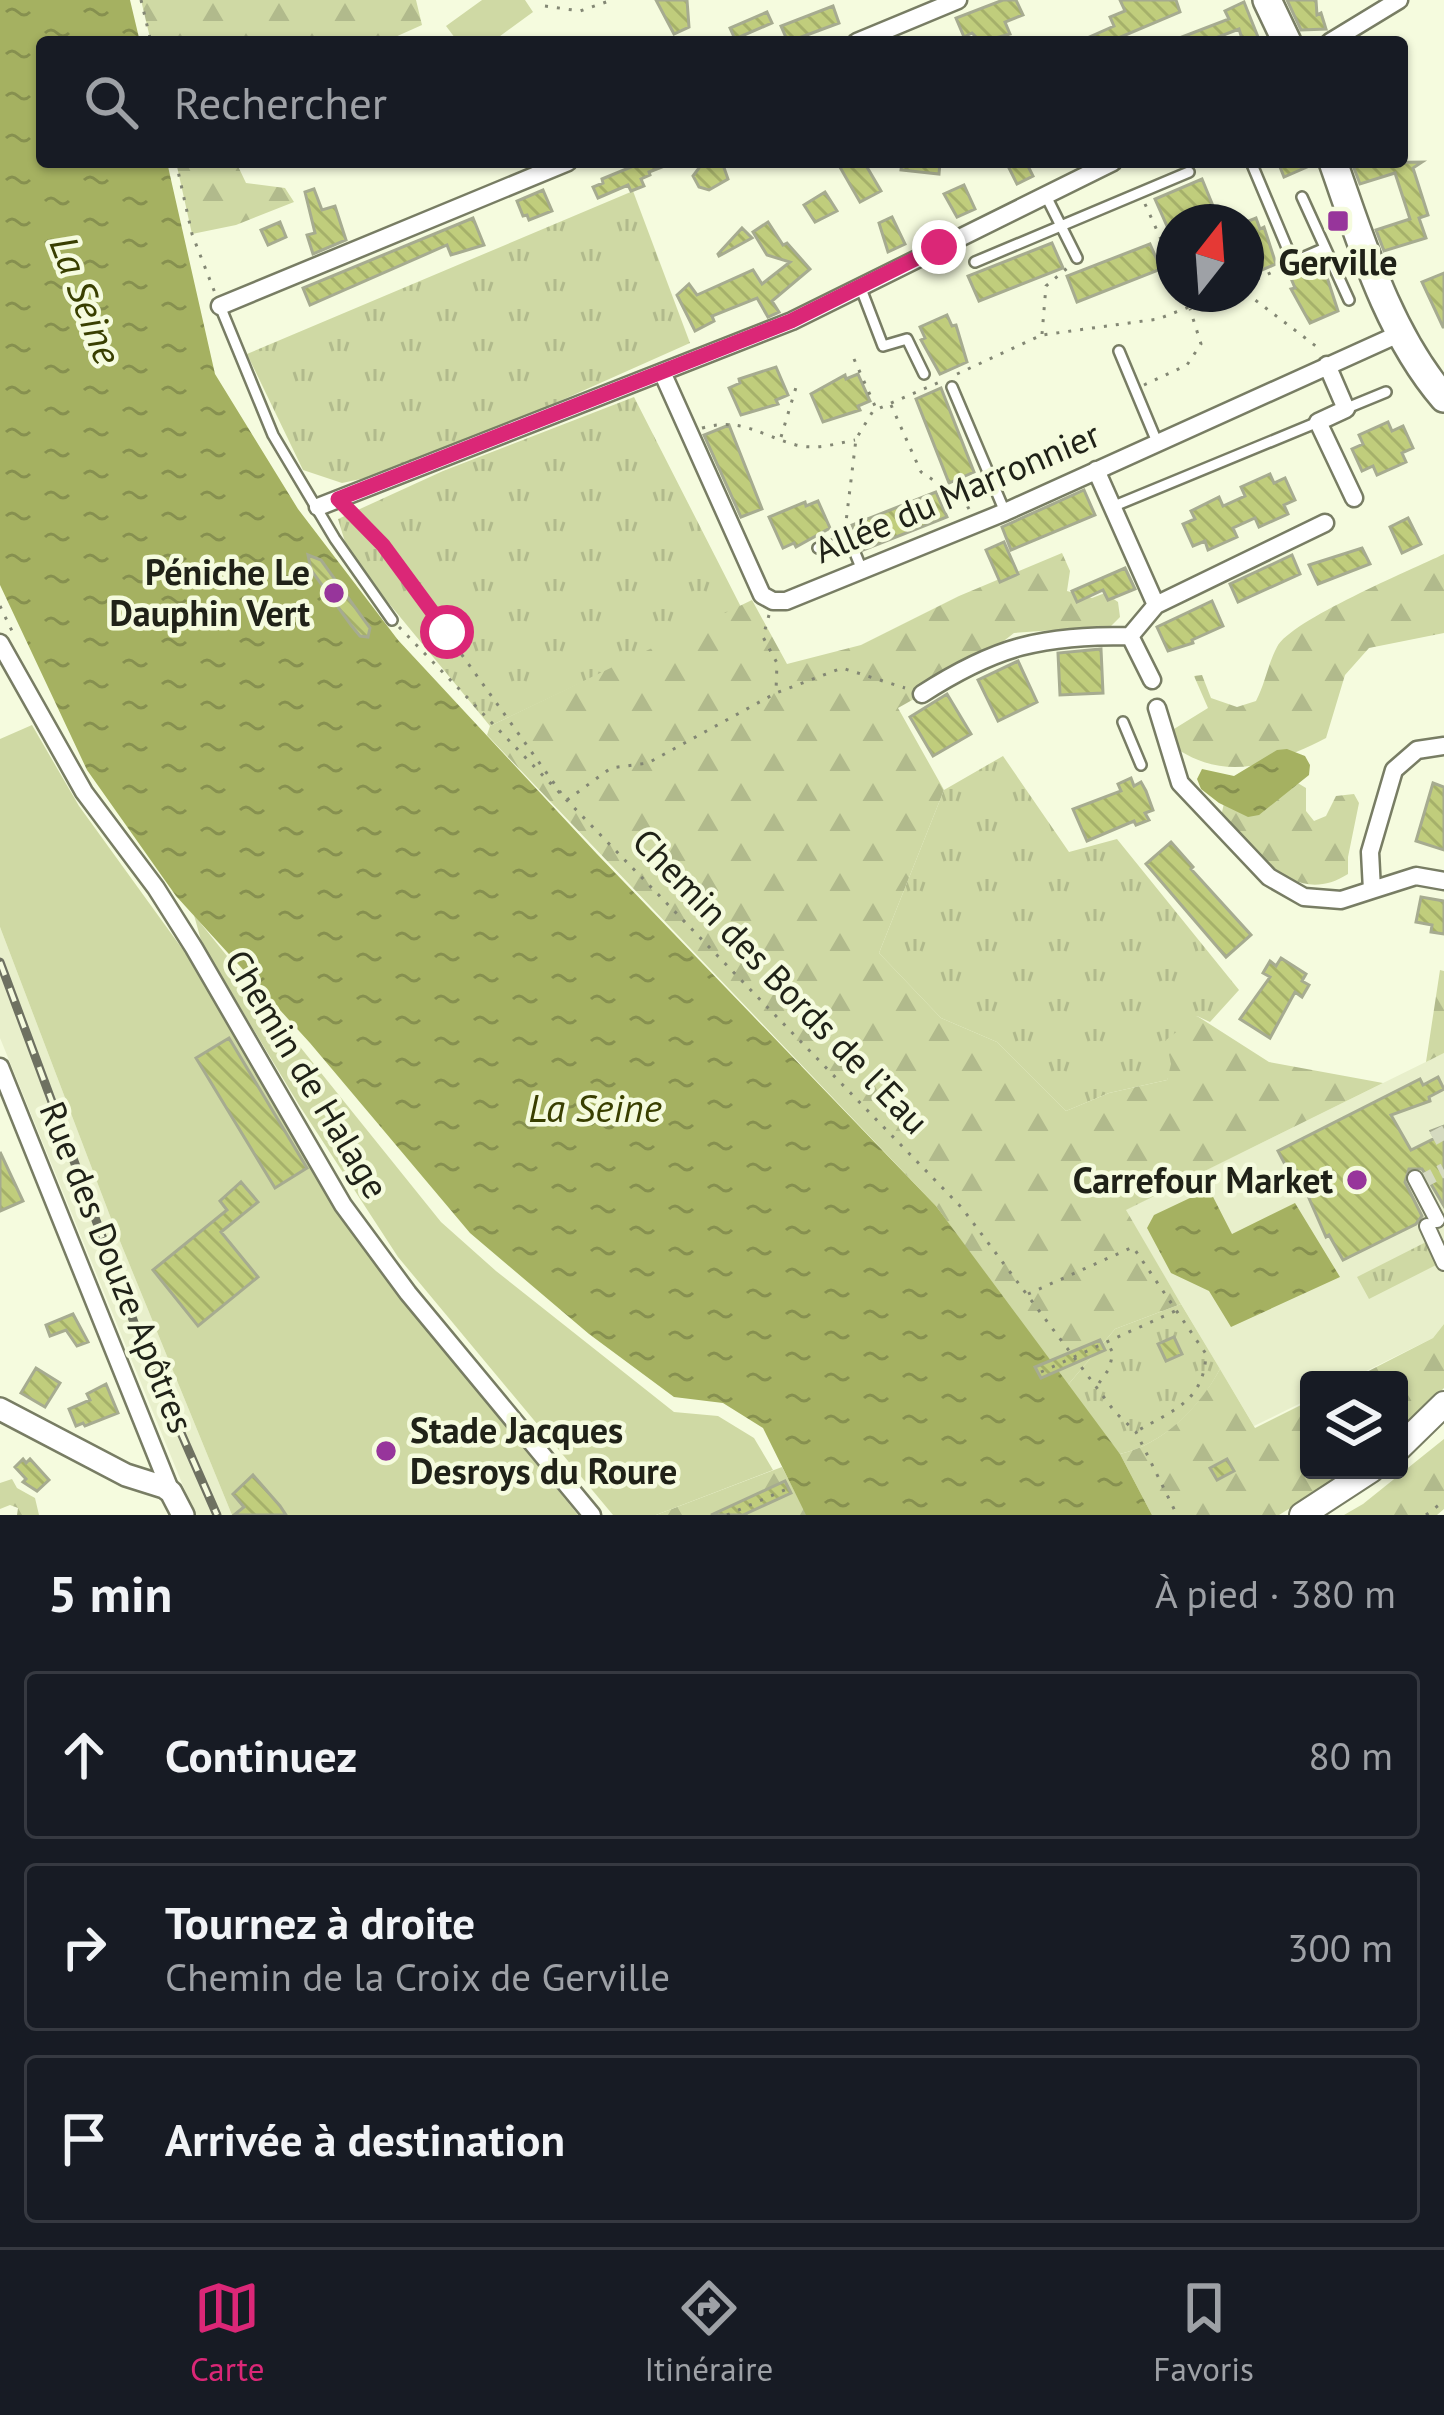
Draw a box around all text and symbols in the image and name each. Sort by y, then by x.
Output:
search box [36,36,1408,168]
icon: search [78,69,144,135]
text: Rechercher [174,73,387,131]
north arrow [1156,204,1264,312]
marker: Gerville [1325,208,1351,234]
route end [912,220,966,274]
water label: La Seine [39,228,134,371]
place label: Gerville [1278,238,1398,285]
street label: Allée du Marronnier [807,410,1107,573]
place label: Péniche Le Dauphin Vert [110,548,310,636]
marker: Péniche Le Dauphin Vert [321,580,347,606]
route start [420,605,474,659]
street label: Chemin des Bords de l’Eau [623,818,940,1143]
street label: Chemin de Halage [215,941,400,1207]
water label: La Seine [528,1082,662,1133]
street label: Rue des Douze Apôtres [30,1094,205,1439]
place label: Carrefour Market [1073,1156,1333,1203]
marker: Carrefour Market [1344,1167,1370,1193]
map controls [1300,1371,1408,1479]
button: layers [1300,1371,1408,1479]
place label: Stade Jacques Desroys du Roure [410,1406,677,1494]
marker: Stade Jacques Desroys du Roure [373,1438,399,1464]
text: 5 min [48,1560,172,1626]
text: À pied · 380 m [1155,1568,1396,1619]
icon: ahead [51,1722,117,1788]
text: Continuez [165,1726,357,1784]
text: 80 m [1308,1730,1393,1781]
text: Tournez à droite [165,1893,475,1951]
icon: right [51,1914,117,1980]
text: 300 m [1287,1922,1393,1973]
text: Chemin de la Croix de Gerville [165,1951,670,2002]
icon: arrive [51,2106,117,2172]
text: Arrivée à destination [165,2110,565,2168]
tab: Carte [190,2275,264,2390]
tab: Itinéraire [644,2275,773,2390]
tab: Favoris [1153,2275,1254,2390]

